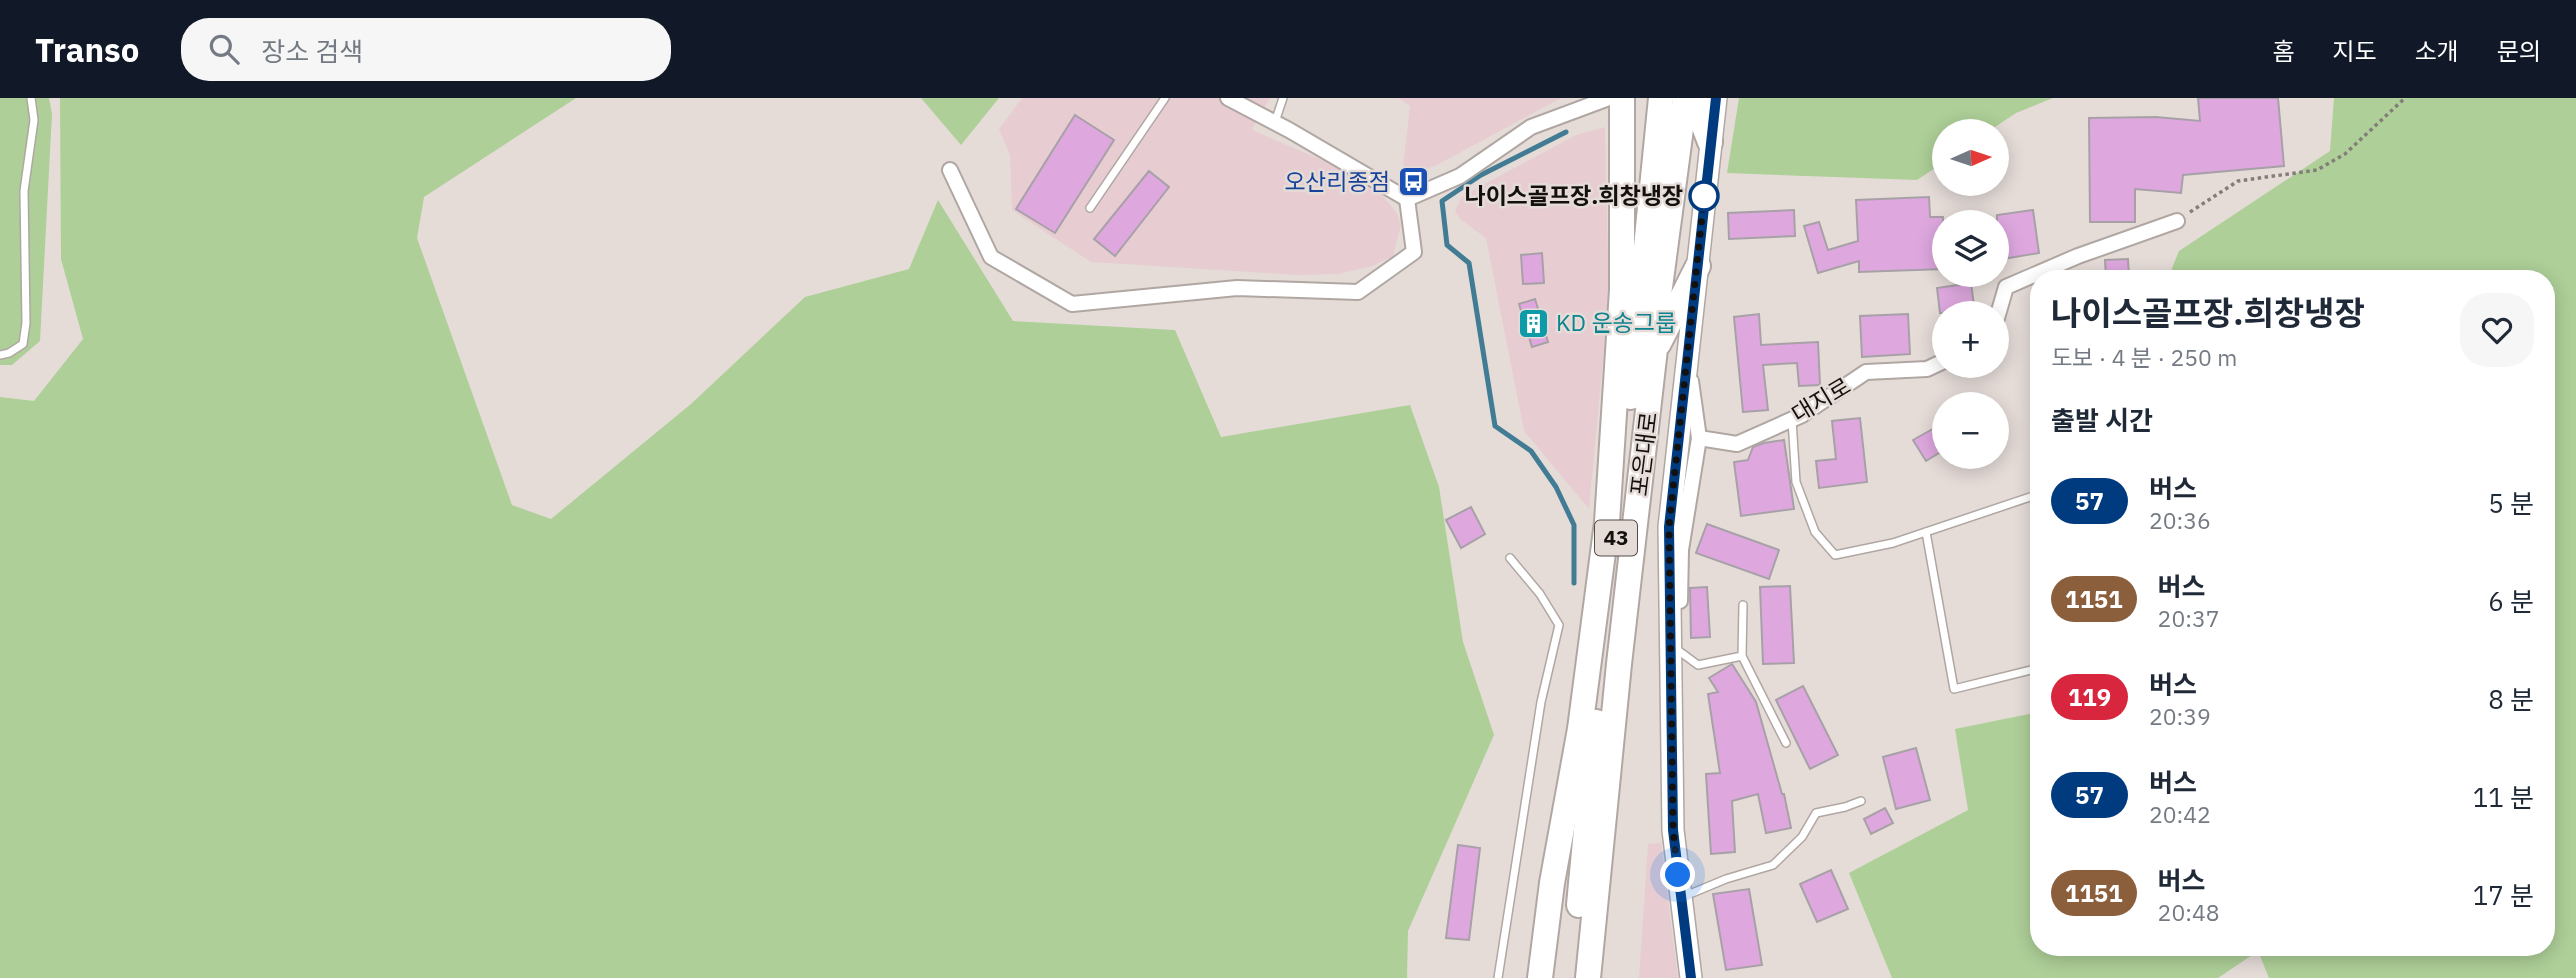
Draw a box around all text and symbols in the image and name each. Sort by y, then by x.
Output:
search box [181,18,671,81]
text: Transo [35,28,139,71]
icon: search [205,30,243,68]
text: 장소 검색 [261,34,363,68]
text: 홈 [2272,35,2294,67]
text: 지도 [2332,35,2377,67]
text: 소개 [2415,35,2459,67]
text: 문의 [2497,35,2541,67]
north arrow [1932,119,2009,196]
map controls [1932,119,2009,469]
bus stop icon: 오산리종점 [1396,165,1430,199]
place label: 오산리종점 [1284,166,1390,196]
place label: 나이스골프장.희창냉장 [1464,180,1683,210]
marker: 나이스골프장.희창냉장 [1689,181,1719,211]
button: layers [1932,210,2009,287]
text: 나이스골프장.희창냉장 [2051,291,2365,334]
button: heart [2460,293,2534,367]
button: + [1932,301,2009,378]
building icon: KD 운송그룹 [1516,306,1550,340]
place label: KD 운송그룹 [1556,307,1676,337]
text: 도보 · 4 분 · 250 m [2051,342,2237,372]
street label: 대지로 [1786,370,1855,428]
button: − [1932,392,2009,469]
text: 출발 시간 [2051,403,2153,437]
street label: 포은대로 [1623,410,1663,498]
text: 버스 [2149,471,2197,505]
text: 57 [2075,485,2104,517]
text: 5 분 [2488,486,2534,520]
text: 20:36 [2149,505,2211,535]
road number: 43 [1595,520,1637,556]
text: 버스 [2158,569,2205,603]
text: 1151 [2065,583,2123,615]
text: 6 분 [2488,584,2534,618]
text: 20:37 [2158,603,2220,633]
text: 버스 [2149,667,2197,701]
text: 119 [2068,681,2111,713]
text: 8 분 [2488,682,2534,716]
text: 20:39 [2149,701,2211,731]
text: 버스 [2149,765,2197,799]
text: 57 [2075,779,2104,811]
text: 11 분 [2473,780,2534,814]
text: 20:42 [2149,799,2211,829]
your location [1660,857,1695,892]
text: 버스 [2158,863,2205,897]
text: 1151 [2065,877,2123,909]
text: 17 분 [2473,878,2534,912]
text: 20:48 [2158,897,2220,927]

